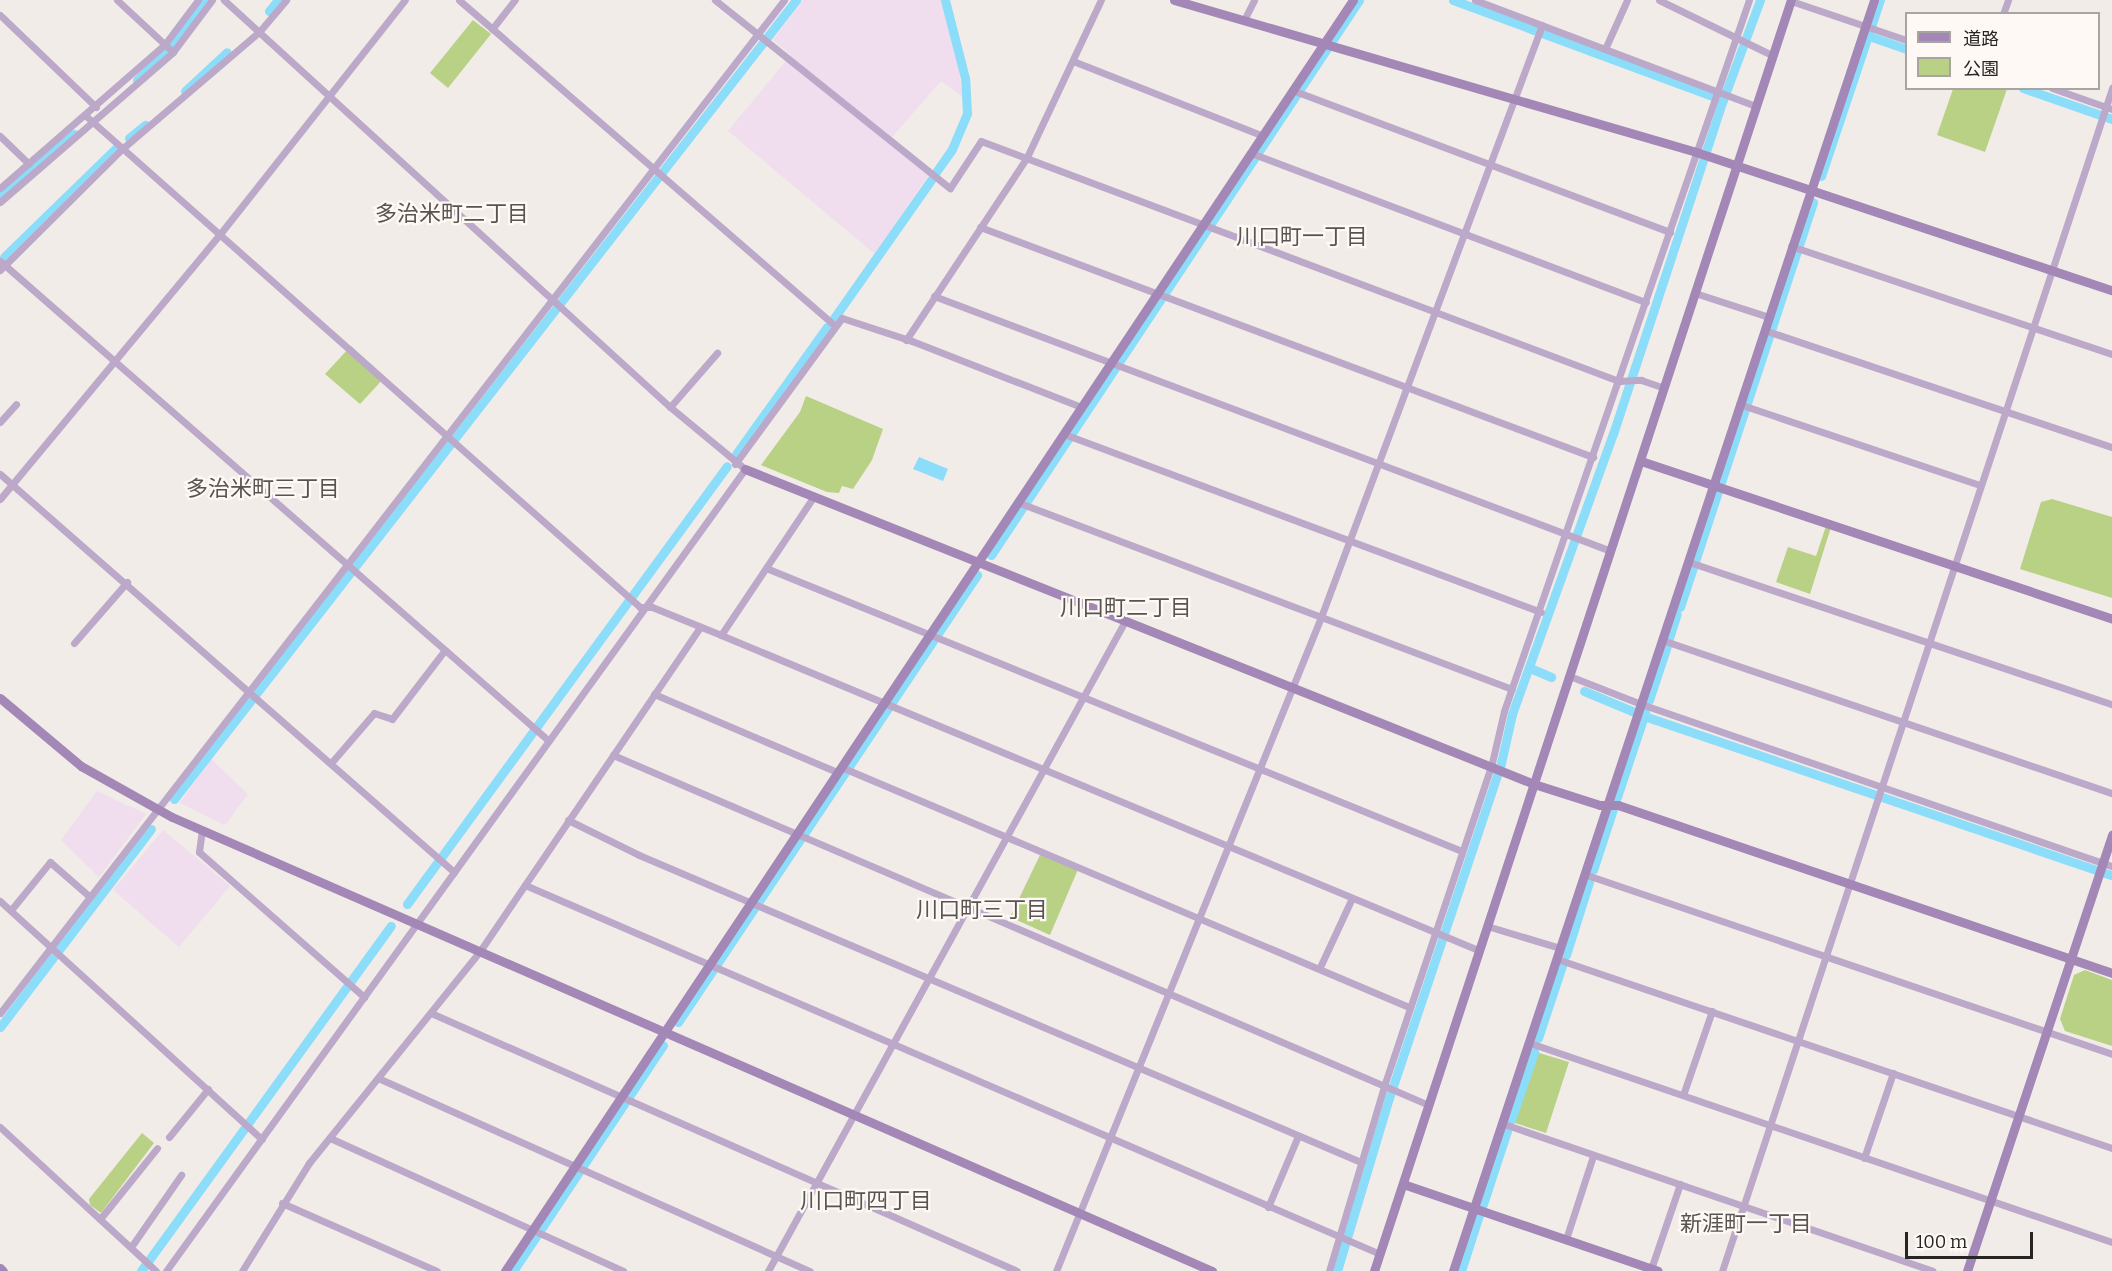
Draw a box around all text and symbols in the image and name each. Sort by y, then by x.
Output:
legend [1905,12,2100,90]
text: 道路 [1963,28,1999,50]
text: 公園 [1963,58,1999,80]
district label: 多治米町二丁目 [375,201,529,227]
district label: 川口町一丁目 [1236,224,1368,250]
district label: 多治米町三丁目 [186,476,340,502]
district label: 川口町二丁目 [1060,595,1192,621]
district label: 川口町三丁目 [916,897,1048,923]
district label: 川口町四丁目 [800,1188,932,1214]
district label: 新涯町一丁目 [1680,1211,1812,1237]
scale bar [1908,1220,2036,1258]
text: 100 m [1916,1231,1967,1253]

